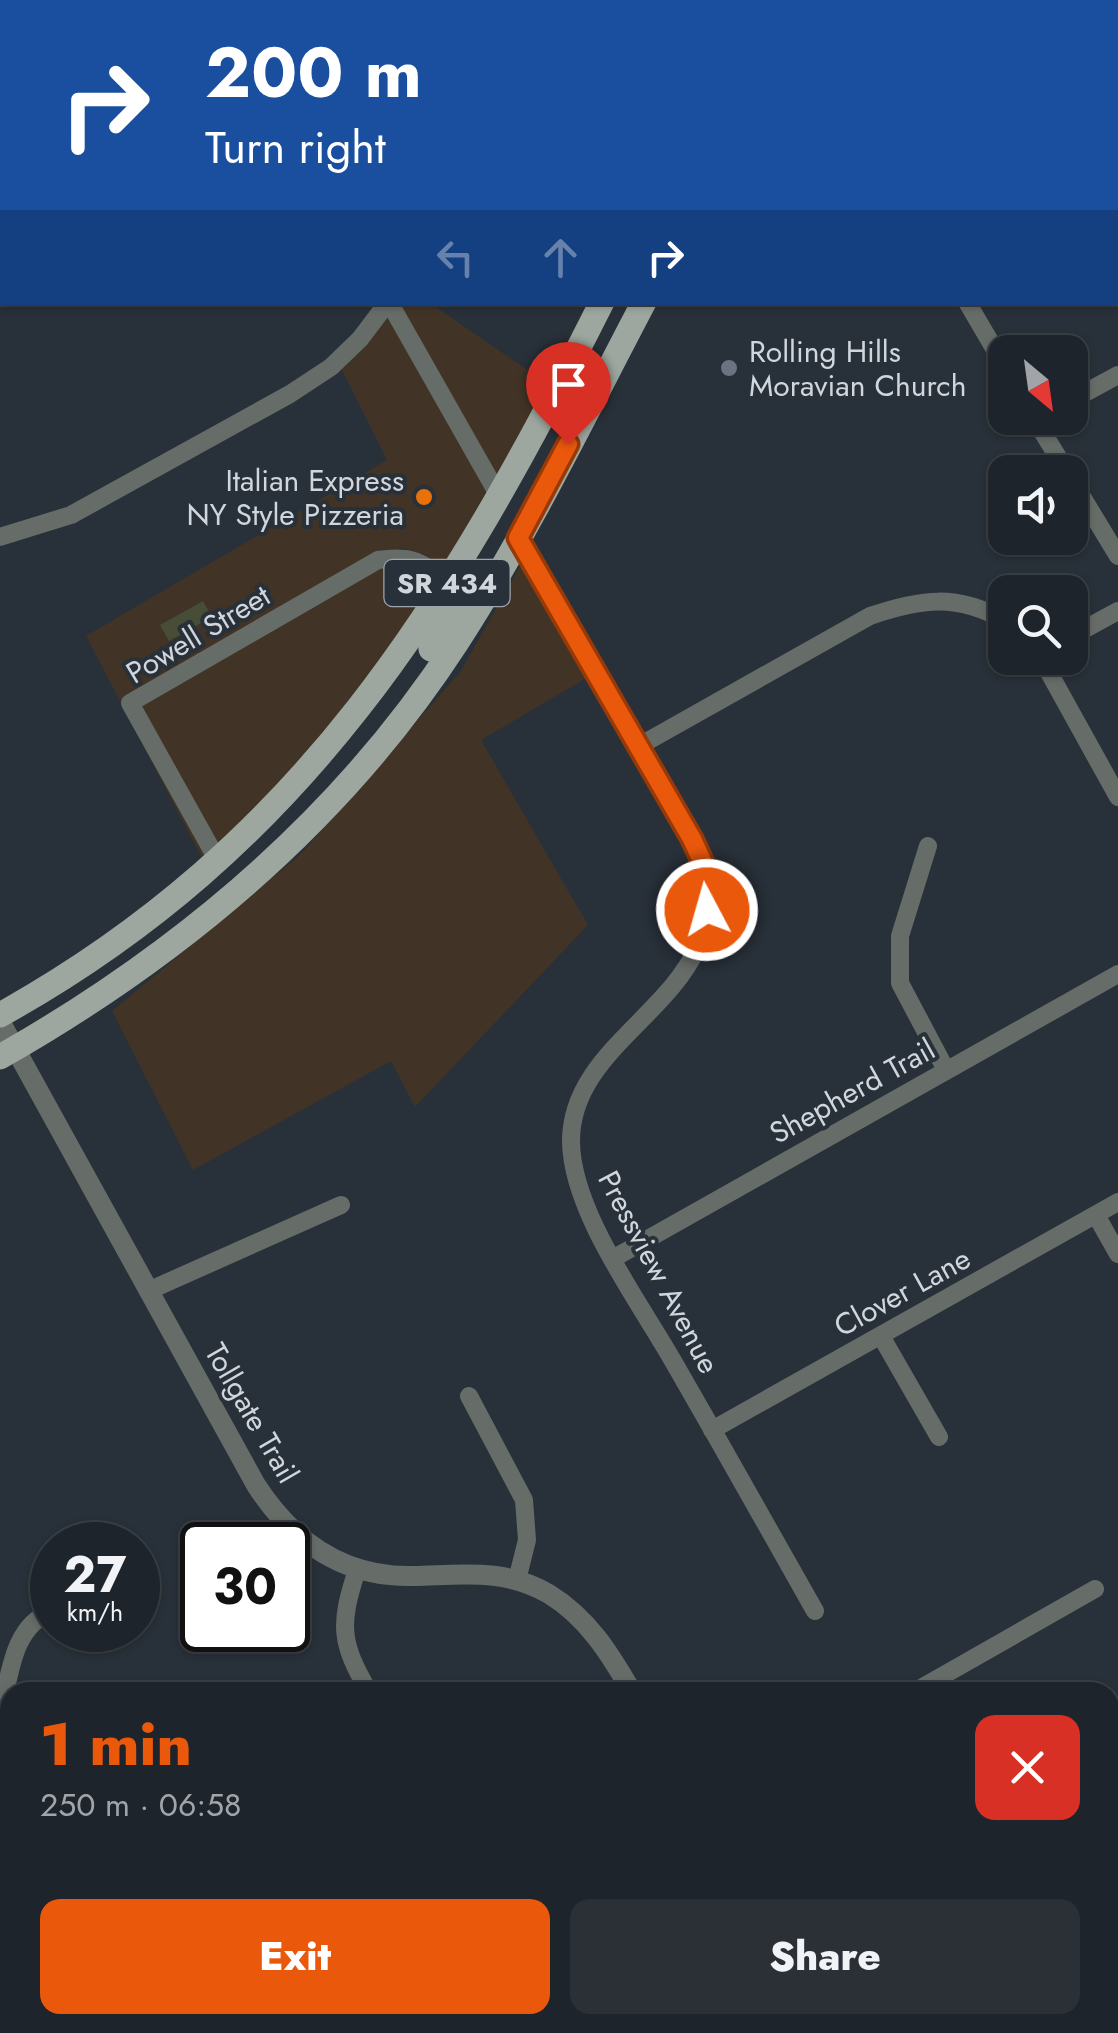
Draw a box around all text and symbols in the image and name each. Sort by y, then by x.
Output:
text: 200 m [205,22,422,123]
icon: right [40,40,170,170]
text: Turn right [205,115,386,180]
icon: left [428,230,483,285]
icon: ahead [533,230,588,285]
icon: right [638,230,693,285]
place label: Rolling Hills Moravian Church [749,330,966,407]
north arrow [988,335,1088,435]
map controls [988,335,1088,675]
pin [526,342,611,445]
icon: arrive [541,357,596,412]
marker: Rolling Hills Moravian Church [718,357,740,379]
button: sound [988,455,1088,555]
place label: Italian Express NY Style Pizzeria [186,459,404,536]
marker: Italian Express NY Style Pizzeria [413,486,435,508]
road number: SR 434 [384,560,510,606]
street label: Powell Street [118,574,279,694]
button: search [988,575,1088,675]
position arrow [655,858,759,962]
street label: Shepherd Trail [761,1028,943,1154]
street label: Pressview Avenue [587,1163,731,1381]
street label: Clover Lane [826,1237,978,1347]
street label: Tollgate Trail [195,1335,309,1491]
speed limit sign: 30 [180,1522,310,1652]
text: 27 [64,1538,126,1611]
text: km/h [67,1594,123,1630]
text: 1 min [40,1701,192,1788]
button: close [975,1715,1080,1820]
text: 250 m · 06:58 [40,1782,242,1828]
button: Exit [40,1899,550,2014]
button: Share [570,1899,1080,2014]

